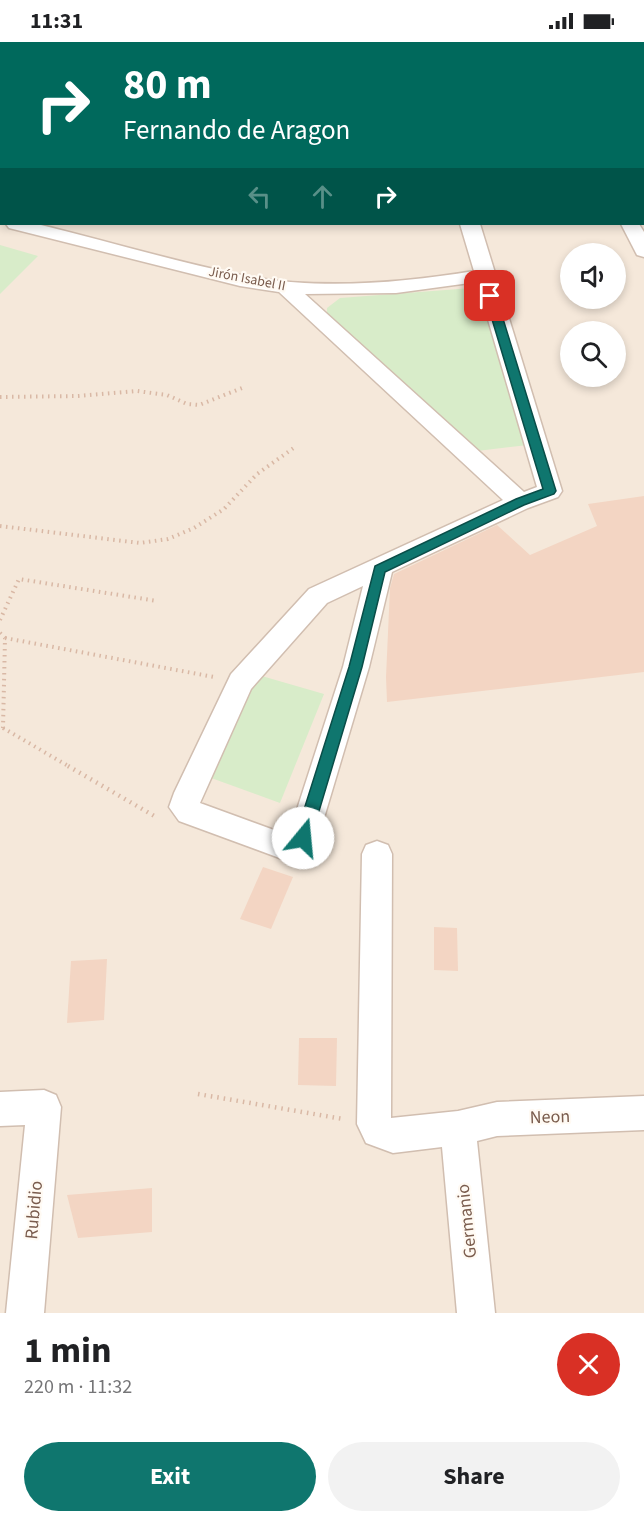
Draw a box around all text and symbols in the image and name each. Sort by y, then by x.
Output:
text: 11:31 [30,5,83,37]
text: 80 m [123,55,212,115]
icon: right [24,66,102,144]
text: Fernando de Aragon [123,111,350,150]
icon: left [243,180,276,213]
icon: ahead [306,180,339,213]
icon: right [369,180,402,213]
map controls [560,243,626,387]
button: sound [560,243,626,309]
street label: Jirón Isabel II [207,262,287,296]
pin [464,270,515,321]
icon: arrive [473,279,506,312]
button: search [560,321,626,387]
position arrow [271,806,335,870]
street label: Neon [529,1104,571,1130]
street label: Rubidio [19,1180,49,1240]
street label: Germanio [451,1183,483,1259]
text: 1 min [24,1325,112,1376]
button: close [557,1333,620,1396]
text: 220 m · 11:32 [24,1373,132,1401]
button: Exit [24,1442,316,1511]
button: Share [328,1442,620,1511]

